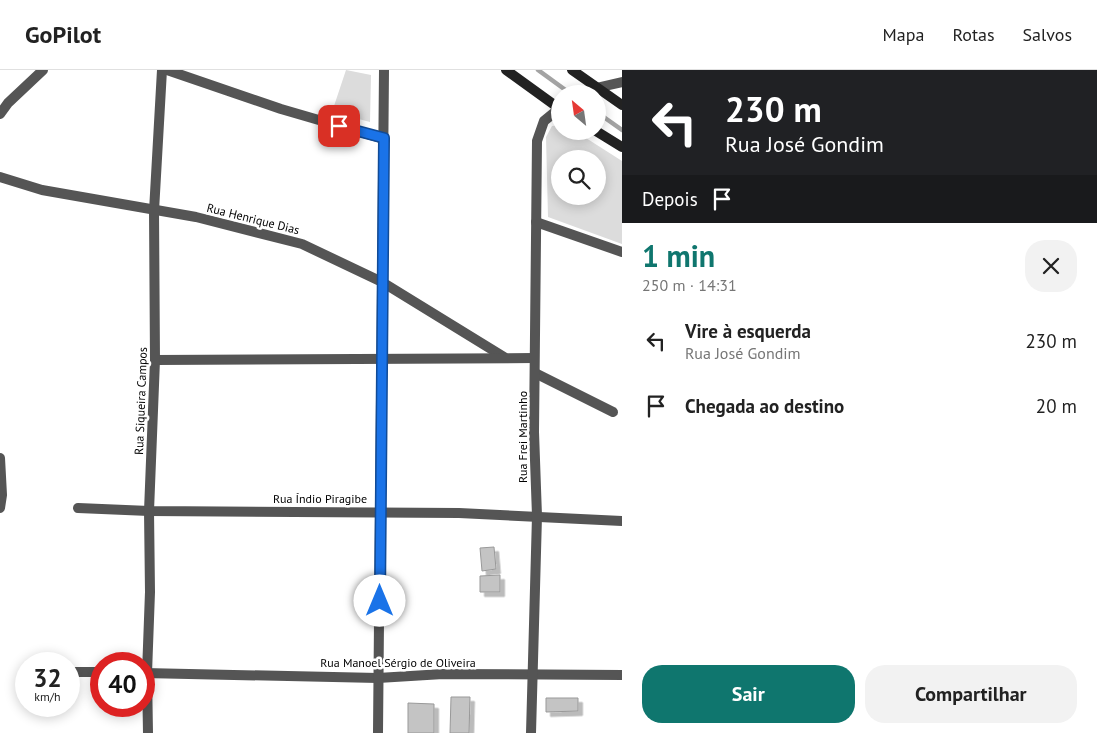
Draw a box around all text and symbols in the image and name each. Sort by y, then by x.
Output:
text: GoPilot [25,19,101,50]
text: Mapa [883,23,924,46]
text: Rotas [952,23,995,46]
text: Salvos [1023,23,1072,46]
north arrow [551,85,606,140]
map controls [551,85,606,205]
text: 230 m [725,86,822,132]
icon: left [642,90,707,155]
pin [318,105,360,147]
icon: arrive [325,112,353,140]
text: Rua José Gondim [725,130,884,158]
button: search [551,150,606,205]
icon: arrive [708,185,736,213]
text: Depois [642,187,698,211]
street label: Rua Henrique Dias [205,200,301,237]
text: 1 min [642,236,715,275]
button: close [1025,240,1077,292]
text: 250 m · 14:31 [642,275,737,295]
text: Vire à esquerda [685,319,811,343]
icon: left [642,327,670,355]
text: 230 m [1025,329,1077,353]
text: Rua José Gondim [685,343,801,363]
street label: Rua Siqueira Campos [131,347,150,455]
street label: Rua Frei Martinho [515,391,530,483]
icon: arrive [642,392,670,420]
text: Chegada ao destino [685,394,844,418]
text: 20 m [1036,394,1077,418]
street label: Rua Índio Piragibe [273,491,367,506]
position arrow [353,574,405,626]
speed limit sign: 40 [90,652,155,717]
street label: Rua Manoel Sérgio de Oliveira [320,655,476,670]
text: 32 [33,662,62,694]
button: Sair [642,665,855,723]
button: Compartilhar [865,665,1077,723]
text: km/h [34,689,61,704]

